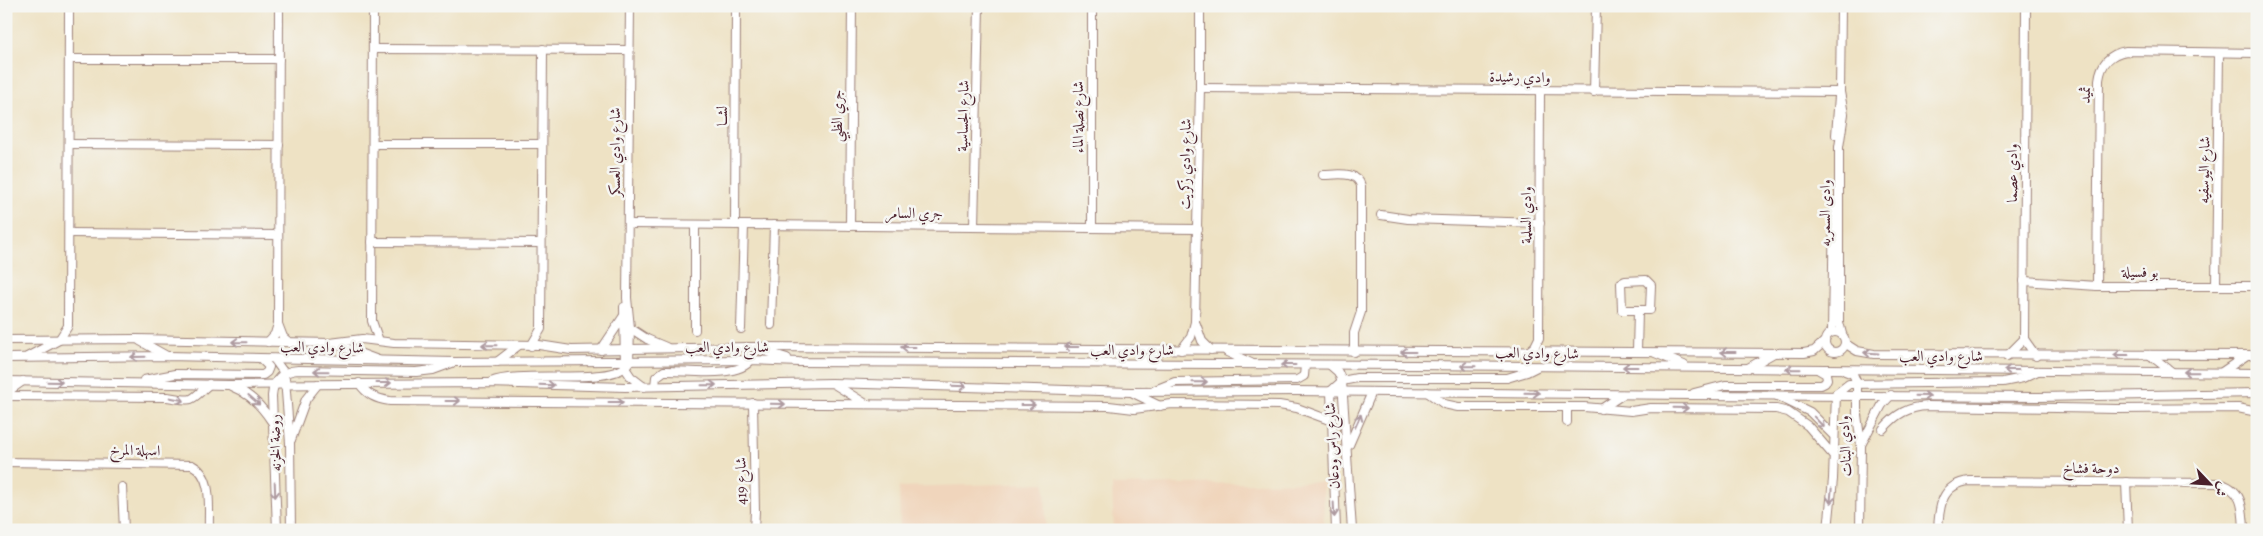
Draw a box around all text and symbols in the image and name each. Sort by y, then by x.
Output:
street label: وادي رشيدة [1489,66,1551,90]
street label: شارع الجساسية [952,80,977,152]
street label: شارع نصلة الماء [1068,81,1091,153]
street label: ثميد [2075,86,2095,104]
street label: جري الظبي [827,90,851,142]
street label: لشــا [712,106,732,126]
street label: شارع وادي العسكر [605,107,628,199]
street label: شارع وادي زكريت [1174,118,1199,210]
street label: شارع اليوسفيه [2193,136,2218,204]
street label: وادي عصما [2002,144,2024,202]
street label: وادى السمريه [1815,179,1835,247]
street label: وادي السلمة [1516,186,1538,244]
street label: جري السامر [885,203,943,225]
street label: بو فسيلة [2121,262,2158,282]
street label: شارع وادي العب [280,336,364,361]
one-way arrow [232,337,248,347]
street label: شارع وادي العب [685,337,769,360]
one-way arrow [481,340,497,350]
street label: شارع وادي العب [1090,340,1174,363]
one-way arrow [901,342,917,352]
street label: شارع وادي العب [1495,342,1579,367]
one-way arrow [1063,343,1079,352]
street label: شارع وادي العب [1899,346,1983,369]
one-way arrow [1400,347,1416,357]
one-way arrow [1720,347,1736,357]
one-way arrow [1863,349,1879,358]
one-way arrow [2113,350,2129,360]
one-way arrow [130,352,146,362]
one-way arrow [1280,360,1296,370]
one-way arrow [1460,361,1476,370]
one-way arrow [1623,362,1639,372]
one-way arrow [1785,364,1802,374]
one-way arrow [2003,365,2019,375]
one-way arrow [313,366,329,376]
one-way arrow [2183,367,2199,377]
one-way arrow [47,377,63,386]
one-way arrow [1192,377,1208,387]
one-way arrow [376,378,392,388]
one-way arrow [538,380,554,390]
one-way arrow [700,380,717,390]
one-way arrow [951,382,967,391]
one-way arrow [1524,388,1540,398]
one-way arrow [1915,391,1931,401]
one-way arrow [169,395,185,404]
one-way arrow [247,395,260,406]
one-way arrow [445,396,461,406]
one-way arrow [608,398,624,407]
one-way arrow [770,399,786,409]
one-way arrow [1020,400,1036,410]
street label: شارع راس ودعان [1320,402,1347,490]
one-way arrow [1672,403,1689,413]
street label: روضة الخزنه [264,414,286,472]
one-way arrow [1353,414,1363,429]
one-way arrow [1813,415,1825,428]
street label: وادي البنات [1833,415,1859,477]
street label: اسهلة المرخ [109,440,161,463]
street label: شارع 419 [731,457,754,505]
street label: دوحة فشاخ [2063,458,2119,481]
north arrow [2186,458,2236,508]
text: ش [2210,479,2233,500]
one-way arrow [271,482,280,498]
one-way arrow [1826,487,1836,503]
one-way arrow [1330,502,1339,518]

